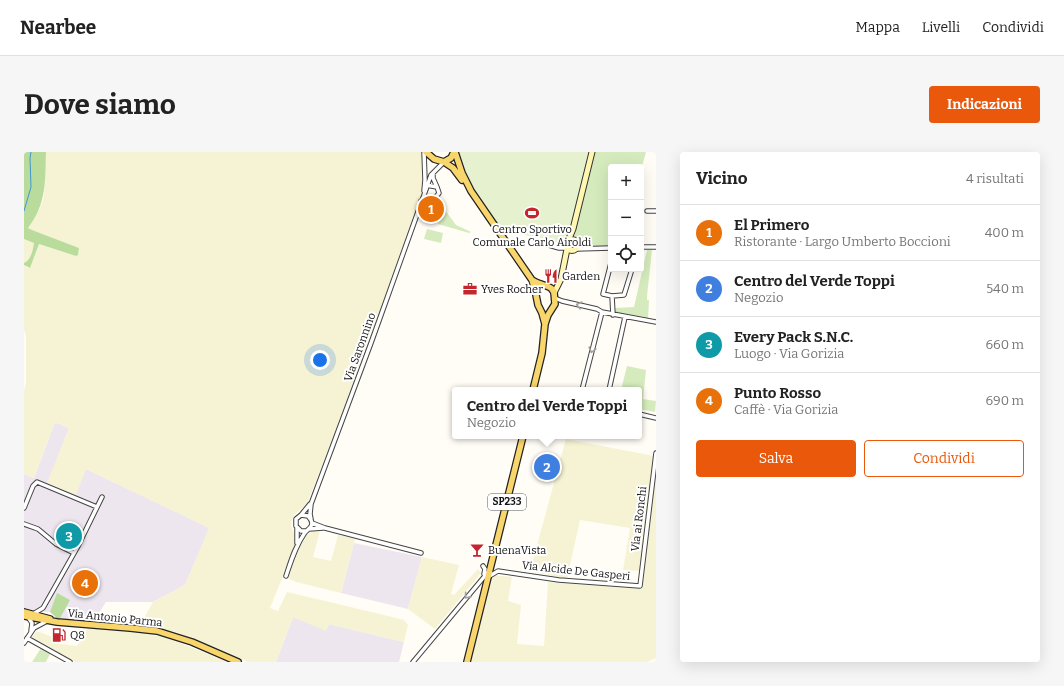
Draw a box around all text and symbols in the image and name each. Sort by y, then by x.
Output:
text: Nearbee [20,16,96,39]
text: Mappa [856,19,900,36]
text: Livelli [922,19,960,36]
text: Condividi [982,19,1044,36]
button: Indicazioni [929,86,1040,123]
text: Dove siamo [24,88,176,121]
map controls [608,164,644,272]
button: + [608,164,644,200]
text: Vicino [696,168,748,189]
text: 4 risultati [966,171,1024,186]
pin: 1 [418,194,444,224]
button: − [608,200,644,236]
sports icon: Centro Sportivo Comunale Carlo Airoldi [524,205,540,221]
text: El Primero [734,216,809,234]
place label: Centro Sportivo Comunale Carlo Airoldi [473,223,592,249]
text: 1 [706,225,712,240]
text: 400 m [985,225,1024,240]
text: Ristorante · Largo Umberto Boccioni [734,234,951,249]
button: locate [608,236,644,272]
restaurant icon: Garden [543,268,559,284]
place label: Garden [562,270,600,283]
text: Centro del Verde Toppi [734,272,895,290]
office icon: Yves Rocher [462,281,478,297]
text: 2 [705,281,713,296]
text: 540 m [986,281,1024,296]
place label: Yves Rocher [481,283,543,296]
text: Negozio [734,290,783,305]
one-way arrow [575,301,582,310]
street label: Via Saronnino [342,311,378,383]
text: Every Pack S.N.C. [734,328,853,346]
text: 3 [705,337,713,352]
text: 660 m [985,337,1024,352]
one-way arrow [588,346,597,353]
text: Luogo · Via Gorizia [734,346,844,361]
your location [310,350,330,370]
text: Punto Rosso [734,384,821,402]
popup [452,387,642,439]
text: 4 [705,393,713,408]
text: 690 m [985,393,1024,408]
text: Centro del Verde Toppi [467,397,627,415]
text: Caffè · Via Gorizia [734,402,838,417]
text: Negozio [467,415,516,430]
button: Salva [696,440,856,477]
button: Condividi [864,440,1024,477]
pin: 2 [534,452,560,482]
street label: Via ai Ronchi [629,485,650,552]
road number: SP233 [488,494,526,510]
pin: 3 [56,521,82,551]
bar icon: BuenaVista [469,542,485,558]
place label: BuenaVista [488,544,546,557]
street label: Via Alcide De Gasperi [521,559,631,583]
pin: 4 [72,568,98,598]
one-way arrow [464,591,471,598]
street label: Via Antonio Parma [67,607,163,629]
fuel station icon: Q8 [51,627,67,643]
place label: Q8 [70,629,85,642]

